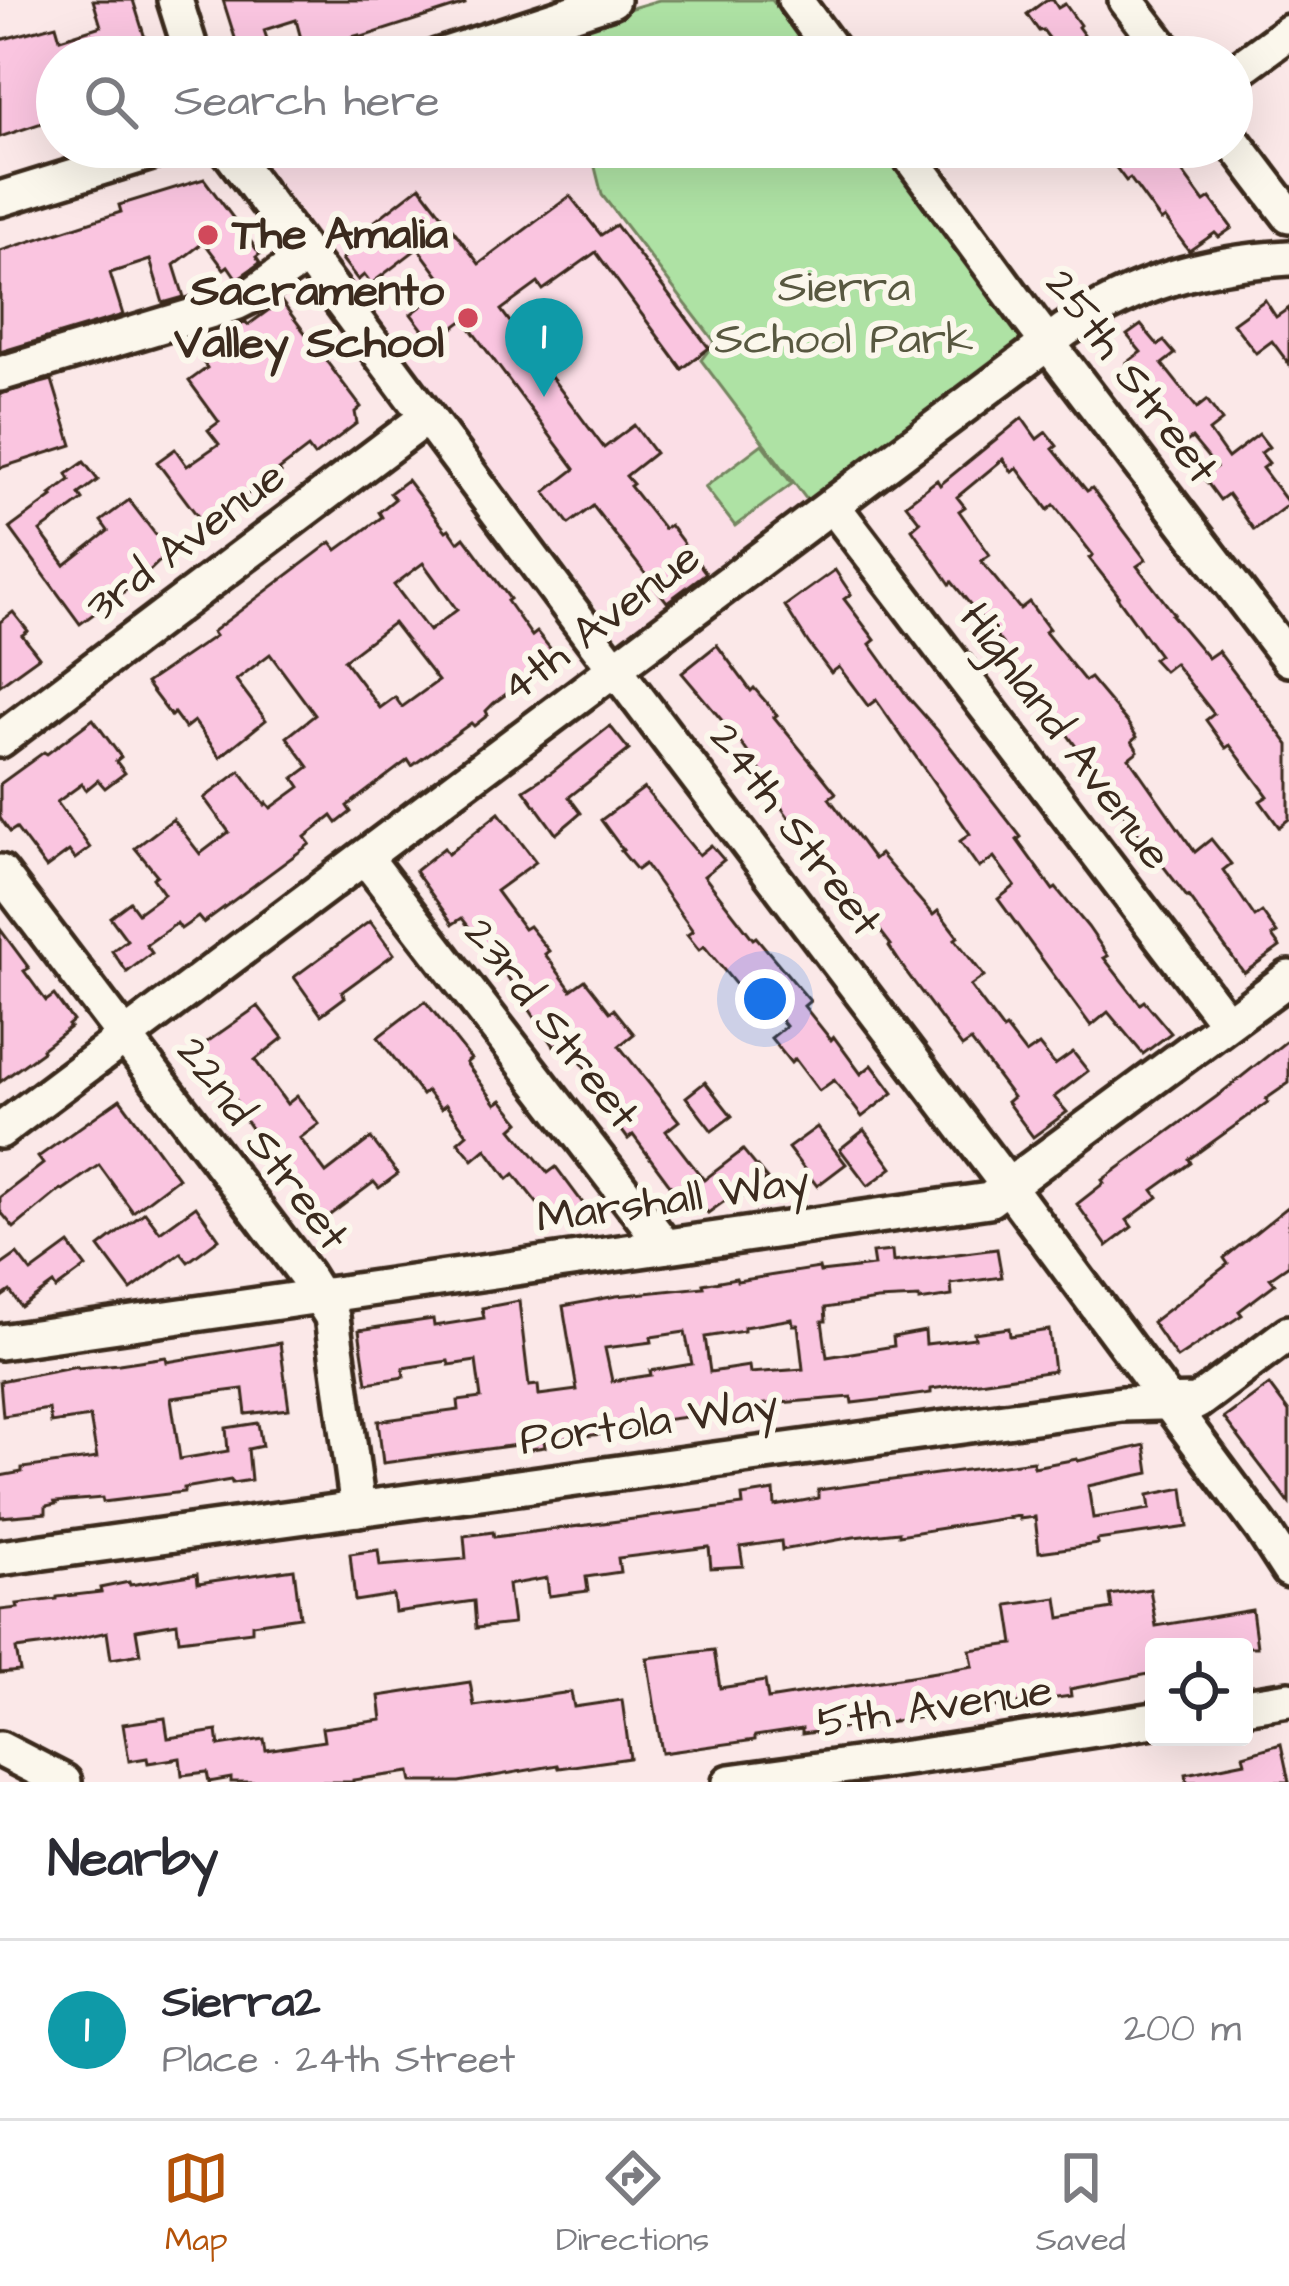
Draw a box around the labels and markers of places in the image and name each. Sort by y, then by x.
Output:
place label: The Amalia [231,204,448,266]
marker: The Amalia [195,222,221,248]
place label: Sacramento Valley School [173,261,445,377]
pin: 1 [505,298,583,397]
marker: Sacramento Valley School [455,305,481,331]

